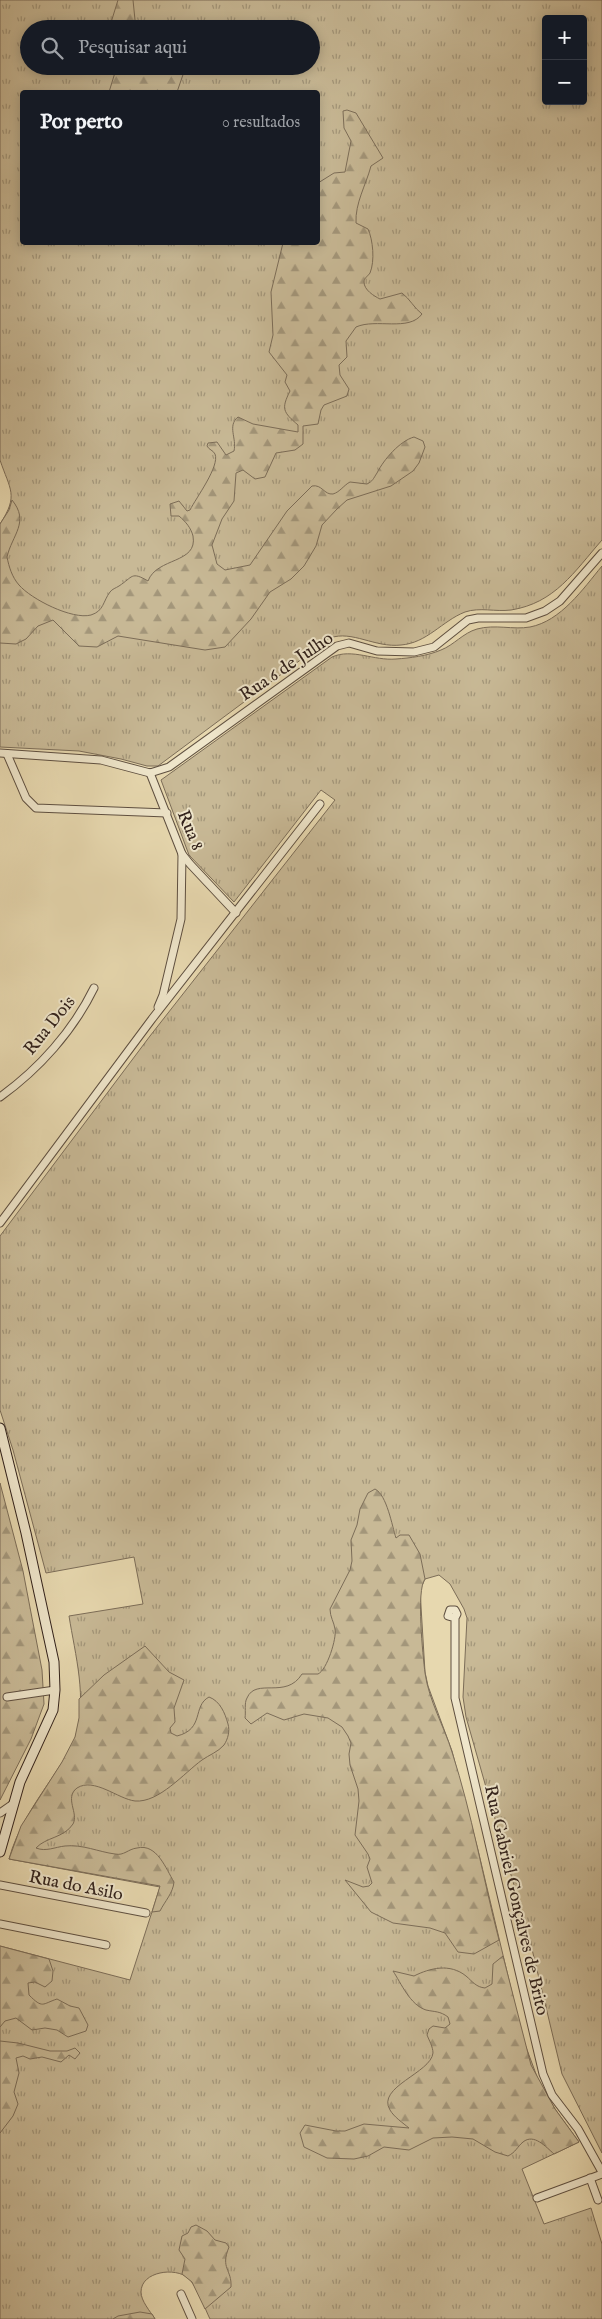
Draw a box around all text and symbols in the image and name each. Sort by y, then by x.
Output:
map controls [542,15,587,105]
button: + [542,15,587,60]
search box [20,20,320,75]
icon: search [38,34,66,62]
text: Pesquisar aqui [78,36,187,60]
button: − [542,60,587,105]
text: Por perto [40,109,122,136]
text: 0 resultados [222,113,300,133]
street label: Rua 6 de Julho [236,627,338,707]
street label: Rua 8 [171,807,208,854]
street label: Rua Dois [19,992,81,1060]
street label: Rua Gabriel Gonçalves de Brito [478,1783,553,2018]
street label: Rua do Asilo [27,1866,125,1907]

